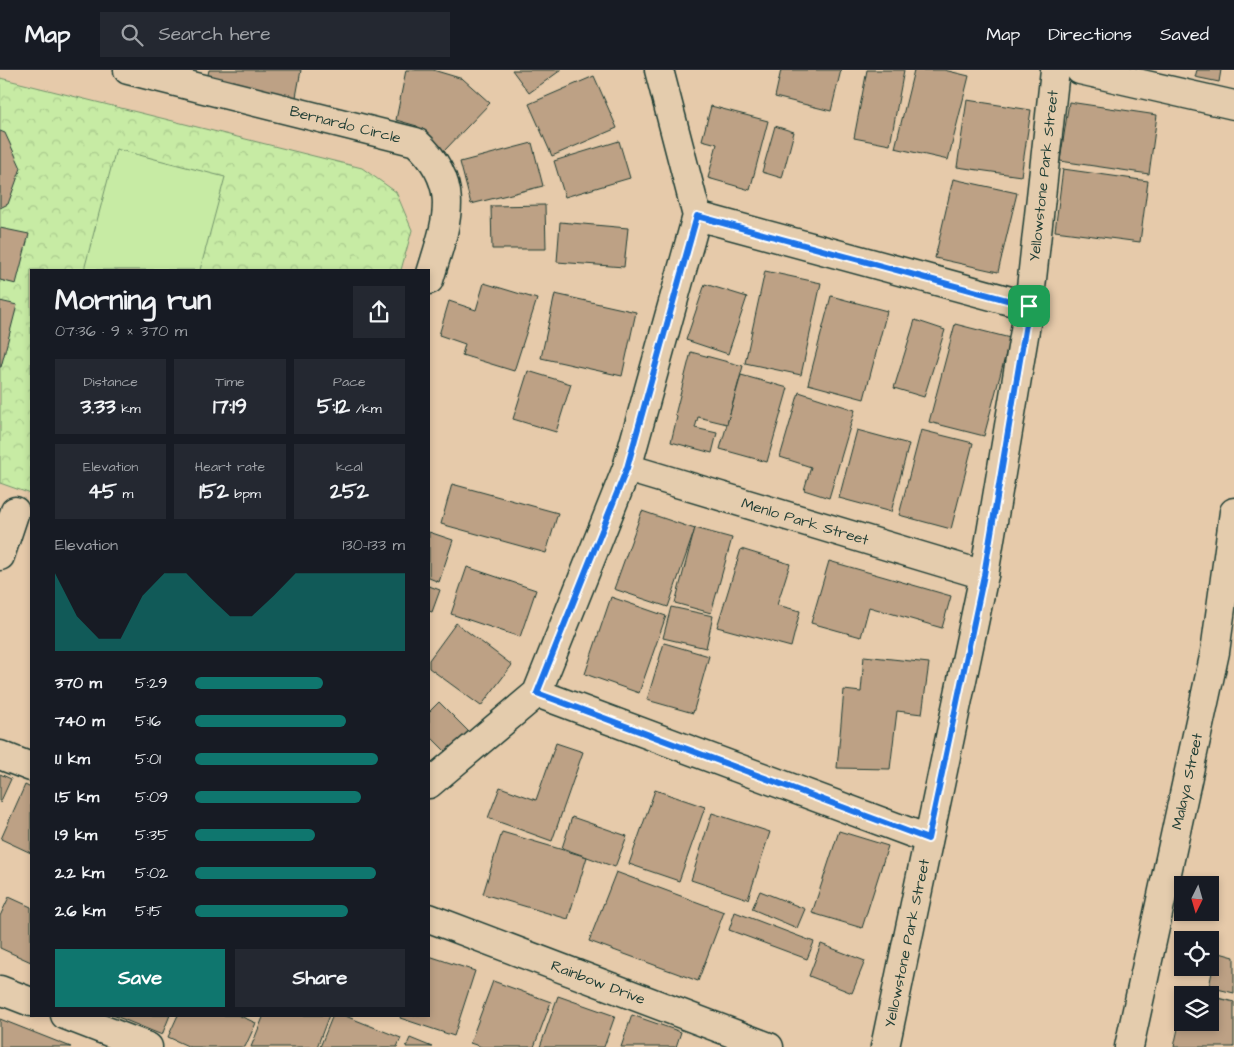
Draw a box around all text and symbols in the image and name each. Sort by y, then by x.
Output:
search box [100,12,450,57]
text: Map [25,18,70,52]
icon: search [118,21,146,49]
text: Search here [158,21,271,48]
text: Map [986,22,1020,47]
text: Directions [1048,22,1132,47]
text: Saved [1160,22,1209,47]
street label: Yellowstone Park Street [1024,89,1064,263]
street label: Bernardo Circle [287,101,403,149]
text: Morning run [55,281,211,320]
pin [1008,285,1050,327]
button: share [353,286,405,338]
icon: arrive [1015,292,1043,320]
text: 07:36 · 9 × 370 m [55,320,187,342]
text: Distance [83,372,138,392]
text: Time [215,372,245,392]
text: Pace [333,372,366,392]
text: 3.33 [81,392,116,421]
text: 17:19 [213,392,247,421]
text: 5:12 [317,392,350,421]
text: km [116,399,141,419]
text: /km [350,399,382,419]
text: Elevation [83,457,138,477]
text: Heart rate [195,457,265,477]
text: kcal [336,457,363,477]
text: 45 [88,477,117,506]
text: 152 [199,477,229,506]
text: 252 [330,477,369,506]
text: m [117,484,134,504]
text: bpm [229,484,261,504]
street label: Menlo Park Street [739,493,871,551]
text: Elevation [55,534,118,556]
text: 130–133 m [343,534,405,556]
text: 370 m [55,672,102,694]
text: 5:29 [135,672,167,694]
text: 740 m [55,710,105,732]
text: 5:16 [135,710,161,732]
street label: Malaya Street [1167,731,1208,832]
text: 1.1 km [55,748,90,770]
text: 5:01 [135,748,161,770]
text: 1.5 km [55,786,99,808]
text: 5:09 [135,786,168,808]
text: 1.9 km [55,824,97,846]
text: 5:35 [135,824,168,846]
street label: Yellowstone Park Street [879,857,935,1030]
text: 2.2 km [55,862,104,884]
text: 5:02 [135,862,168,884]
north arrow [1174,876,1219,921]
map controls [1174,876,1219,1031]
text: 2.6 km [55,900,105,922]
text: 5:15 [135,900,162,922]
button: locate [1174,931,1219,976]
button: Save [55,949,225,1007]
button: Share [235,949,405,1007]
street label: Rainbow Drive [548,955,648,1010]
button: layers [1174,986,1219,1031]

